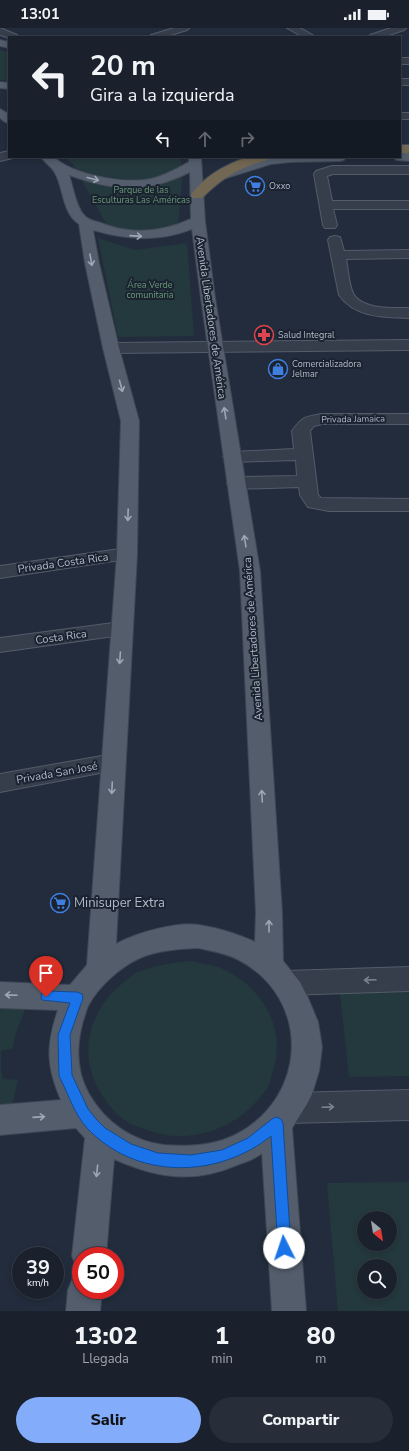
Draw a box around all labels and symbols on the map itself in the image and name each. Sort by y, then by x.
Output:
one-way arrow [86,175,99,183]
supermarket icon: Oxxo [244,175,266,197]
place label: Oxxo [269,180,290,192]
park label: Parque de las Esculturas Las Américas [92,184,190,206]
one-way arrow [129,232,142,239]
street label: Avenida Libertadores de América [192,236,230,400]
one-way arrow [88,254,96,267]
park label: Área Verde comunitaria [126,278,174,301]
pharmacy icon: Salud Integral [253,324,275,346]
place label: Salud Integral [278,329,335,341]
shop icon: Comercializadora Jelmar [267,358,289,380]
place label: Comercializadora Jelmar [291,358,361,380]
one-way arrow [118,379,125,392]
one-way arrow [221,407,229,420]
street label: Privada Jamaica [321,412,385,426]
one-way arrow [124,508,132,521]
one-way arrow [241,535,249,548]
street label: Privada Costa Rica [17,549,109,577]
street label: Avenida Libertadores de América [240,557,266,721]
street label: Costa Rica [34,626,88,648]
one-way arrow [116,651,123,664]
street label: Privada San José [15,758,99,788]
one-way arrow [108,781,115,794]
one-way arrow [259,790,266,803]
supermarket icon: Minisuper Extra [49,892,71,914]
place label: Minisuper Extra [74,894,165,912]
one-way arrow [265,920,273,933]
pin [29,956,63,997]
one-way arrow [364,976,377,984]
one-way arrow [5,992,18,999]
one-way arrow [321,1103,334,1111]
one-way arrow [32,1113,45,1120]
one-way arrow [93,1164,101,1177]
north arrow [357,1211,397,1251]
position arrow [263,1227,305,1269]
speed limit sign: 50 [72,1247,124,1299]

